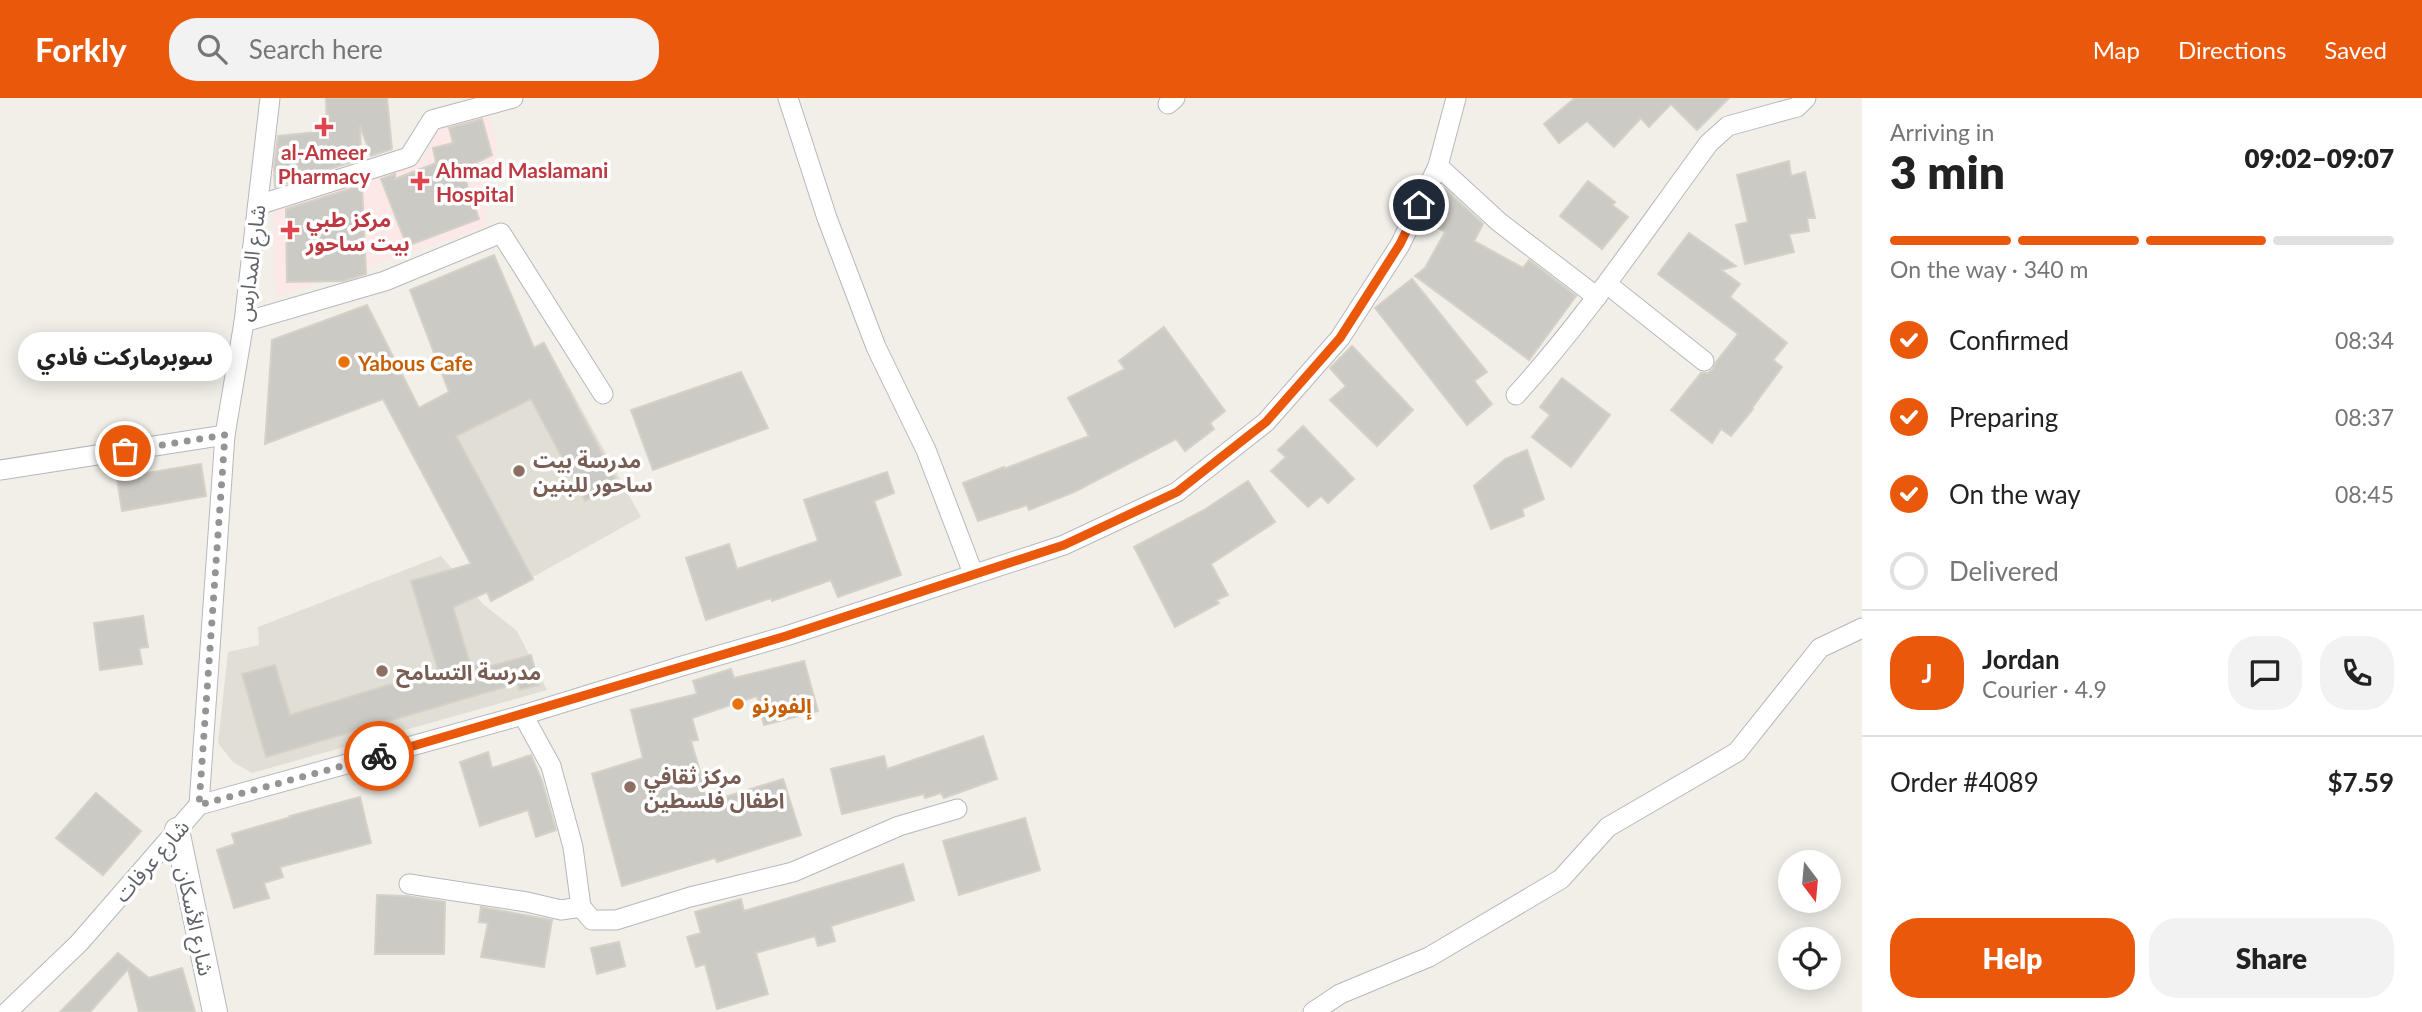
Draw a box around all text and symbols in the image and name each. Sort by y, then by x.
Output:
search box [169,18,659,81]
text: Forkly [35,29,127,69]
icon: search [193,30,231,68]
text: Search here [249,33,383,65]
text: Map [2093,35,2140,64]
text: Directions [2178,35,2286,64]
text: Saved [2324,35,2387,64]
text: Arriving in [1890,118,1994,146]
marker: al-Ameer Pharmacy [316,119,332,135]
place label: al-Ameer Pharmacy [278,139,371,188]
text: 09:02–09:07 [2244,142,2394,174]
text: 3 min [1890,144,2005,199]
place label: Ahmad Maslamani Hospital [435,157,608,206]
marker: Ahmad Maslamani Hospital [410,171,430,191]
pin [1389,175,1449,235]
icon: home [1400,186,1438,224]
street label: شارع المدارس [230,203,274,323]
place label: مركز طبي بيت ساحور [305,206,410,256]
marker: مركز طبي بيت ساحور [280,220,300,240]
text: On the way · 340 m [1890,255,2089,283]
icon: check [1890,321,1928,359]
text: Confirmed [1949,324,2069,356]
text: 08:34 [2335,326,2394,354]
callout: سوبرماركت فادي [18,332,232,381]
text: سوبرماركت فادي [37,342,213,370]
place label: Yabous Cafe [357,350,473,375]
marker: Yabous Cafe [336,354,352,370]
icon: check [1890,398,1928,436]
text: Preparing [1949,401,2058,433]
text: 08:37 [2335,403,2394,431]
pin [95,421,155,481]
icon: bag [106,432,144,470]
place label: مدرسة بيت ساحور للبنين [533,447,653,497]
marker: مدرسة بيت ساحور للبنين [511,463,527,479]
icon: check [1890,475,1928,513]
text: On the way [1949,478,2081,510]
text: 08:45 [2335,480,2394,508]
text: Delivered [1949,555,2059,587]
button: chat [2228,636,2302,710]
button: phone [2320,636,2394,710]
text: Jordan [1982,643,2060,675]
text: J [1921,657,1933,689]
place label: مدرسة التسامح [396,659,541,688]
marker: مدرسة التسامح [374,663,390,679]
text: Courier · 4.9 [1982,675,2107,703]
place label: إلفورنو [752,692,813,720]
marker: إلفورنو [730,696,746,712]
courier [344,721,414,791]
icon: bike [360,737,398,775]
place label: مركز ثقافي اطفال فلسطين [644,763,784,813]
text: Order #4089 [1890,766,2039,798]
text: $7.59 [2328,766,2394,798]
marker: مركز ثقافي اطفال فلسطين [622,779,638,795]
street label: شارع عرفات [108,814,197,909]
north arrow [1778,850,1841,914]
map controls [1778,850,1841,990]
street label: شارع الأسكان [168,864,220,979]
button: Help [1890,918,2135,998]
button: Share [2149,918,2394,998]
button: locate [1778,927,1841,990]

